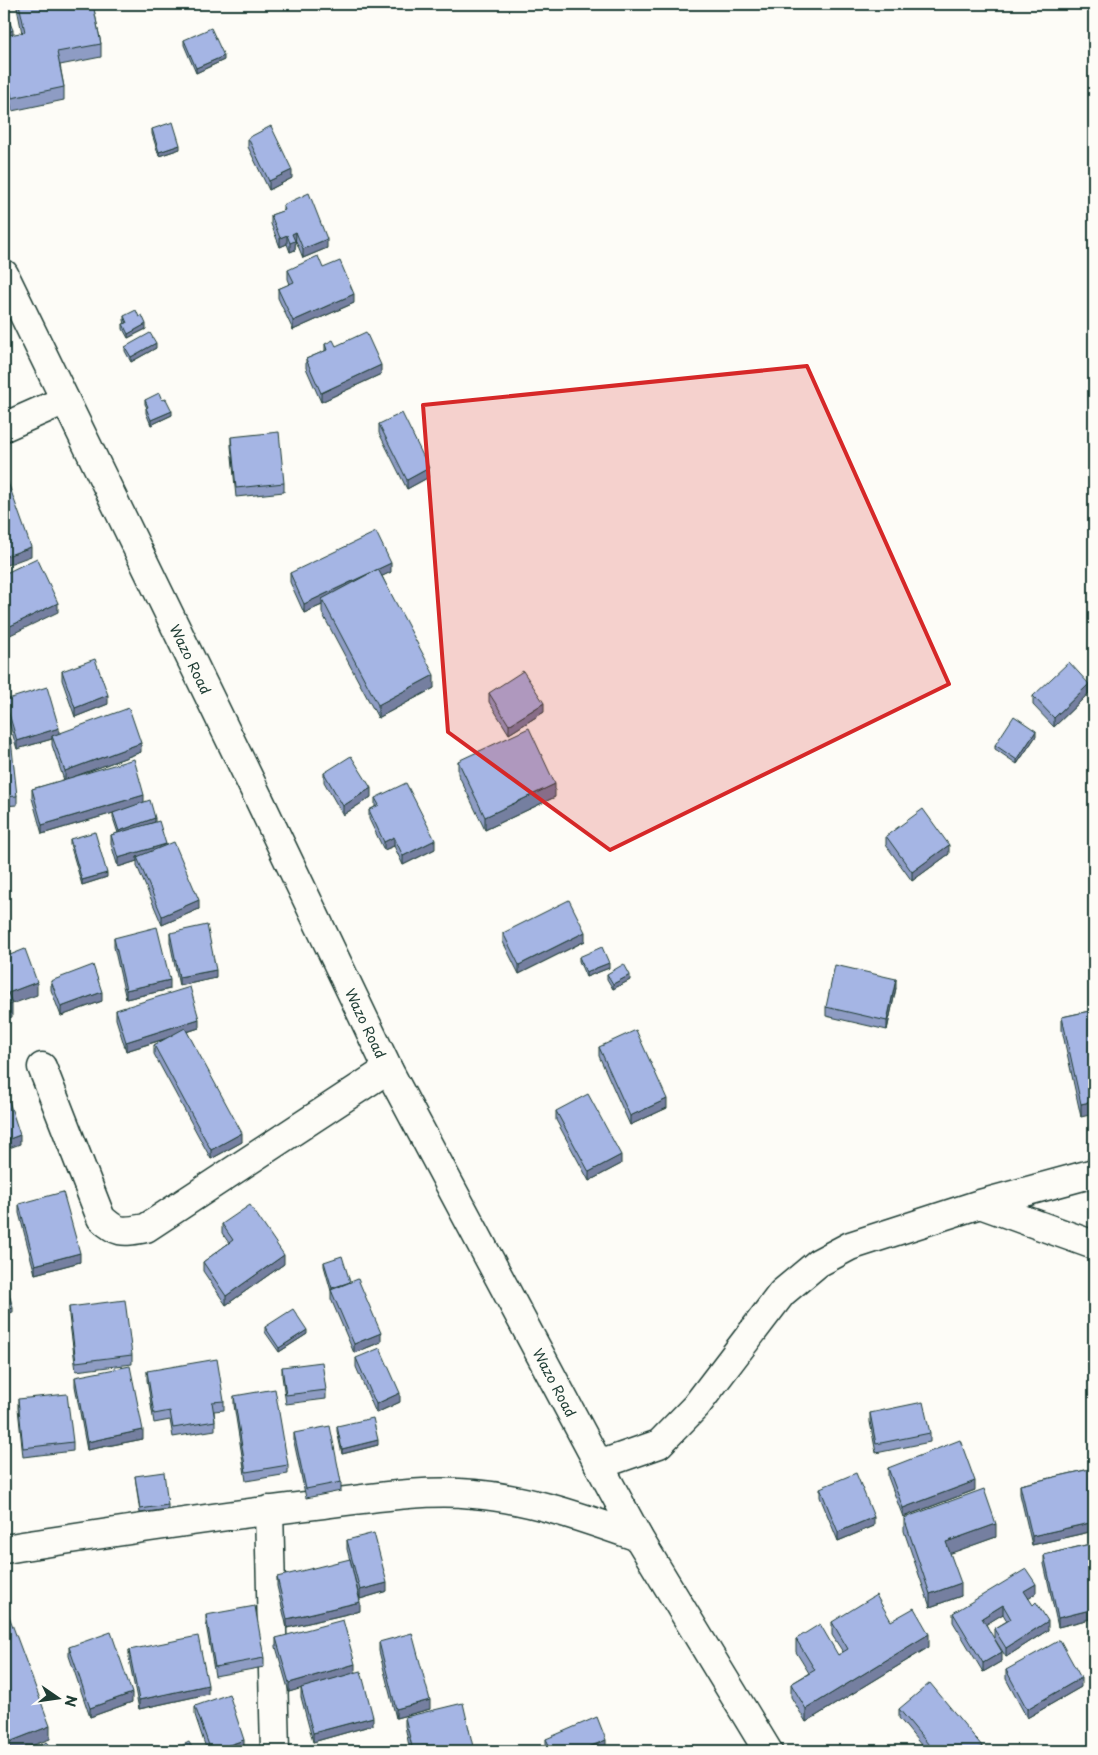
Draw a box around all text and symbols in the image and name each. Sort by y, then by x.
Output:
street label: Wazo Road [165,620,217,698]
street label: Wazo Road [340,985,392,1062]
street label: Wazo Road [528,1344,582,1421]
north arrow [32,1672,82,1722]
text: N [60,1693,83,1709]

